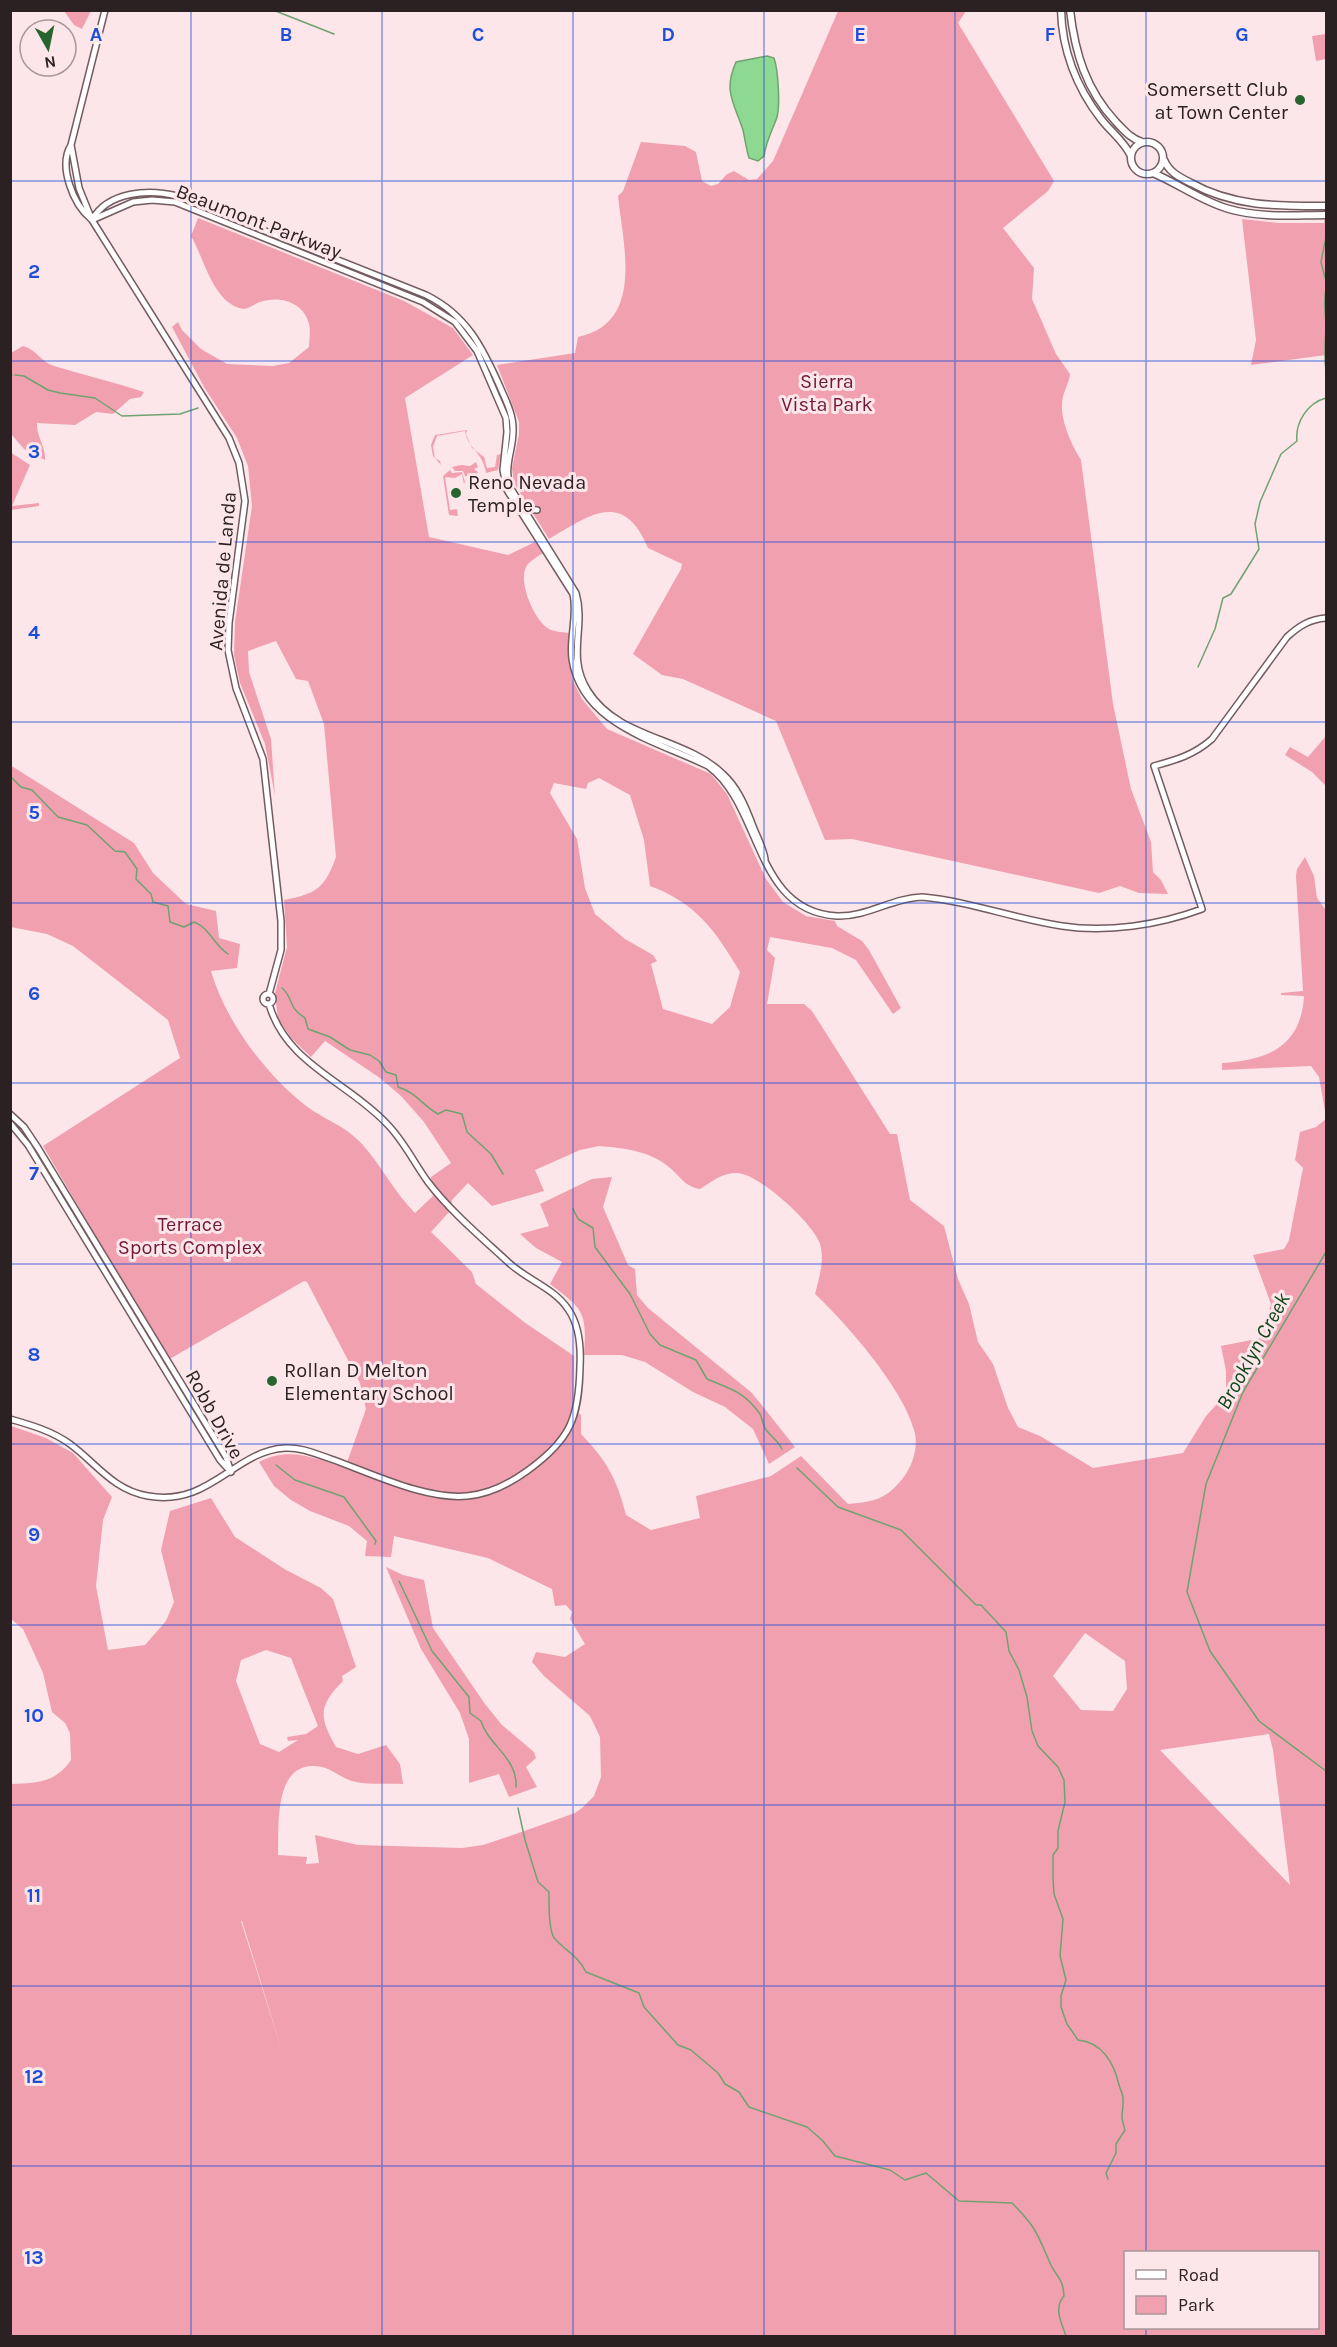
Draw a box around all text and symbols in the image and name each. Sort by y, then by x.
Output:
north arrow [18,18,78,78]
text: A [90,23,103,46]
text: B [280,23,292,46]
text: C [472,23,484,46]
text: D [661,23,675,46]
text: E [854,23,866,46]
text: F [1045,23,1056,46]
text: G [1235,23,1249,46]
text: N [43,52,57,73]
place label: Somersett Club at Town Center [1146,78,1289,124]
marker: Somersett Club at Town Center [1293,93,1307,107]
street label: Beaumont Parkway [173,179,345,264]
text: 2 [28,260,40,283]
park label: Sierra Vista Park [781,370,873,416]
text: 3 [28,440,40,463]
place label: Reno Nevada Temple [468,471,586,517]
marker: Reno Nevada Temple [449,486,463,500]
street label: Avenida de Landa [204,491,241,651]
text: 4 [28,621,40,644]
text: 5 [28,801,40,824]
text: 6 [28,982,40,1005]
text: 7 [29,1162,39,1185]
park label: Terrace Sports Complex [118,1213,262,1259]
water label: Brooklyn Creek [1211,1288,1295,1413]
text: 8 [28,1343,40,1366]
place label: Rollan D Melton Elementary School [284,1359,454,1405]
street label: Robb Drive [181,1366,248,1463]
marker: Rollan D Melton Elementary School [265,1374,279,1388]
text: 9 [28,1523,40,1546]
text: 10 [24,1704,44,1727]
text: 11 [27,1884,41,1907]
text: 12 [24,2065,44,2088]
text: 13 [24,2246,44,2269]
legend [1124,2251,1319,2329]
text: Road [1178,2264,1219,2286]
text: Park [1178,2294,1215,2316]

